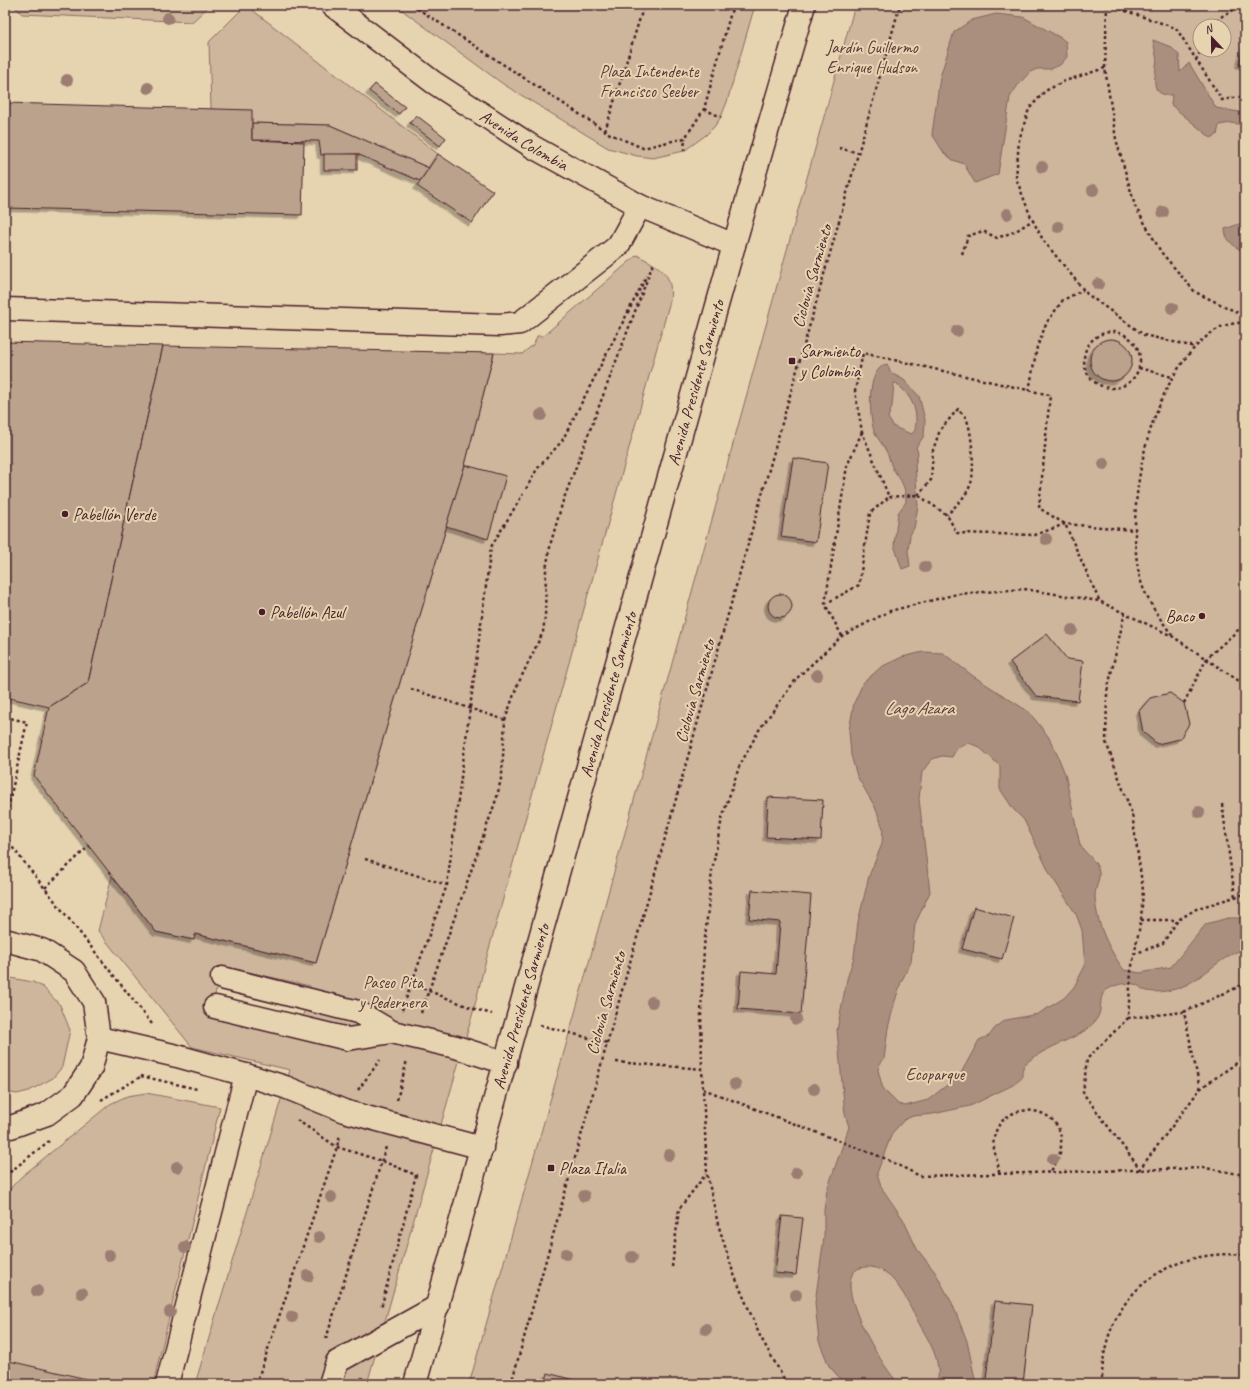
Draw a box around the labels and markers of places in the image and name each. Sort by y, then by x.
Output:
place label: Sarmiento y Colombia [799,341,862,382]
marker: Sarmiento y Colombia [787,356,797,366]
place label: Pabellón Verde [73,504,157,525]
marker: Pabellón Verde [60,509,70,519]
place label: Pabellón Azul [270,602,347,623]
place label: Baco [1166,606,1196,627]
marker: Pabellón Azul [257,607,267,617]
marker: Baco [1197,611,1207,621]
place label: Plaza Italia [559,1158,627,1179]
marker: Plaza Italia [546,1163,556,1173]

